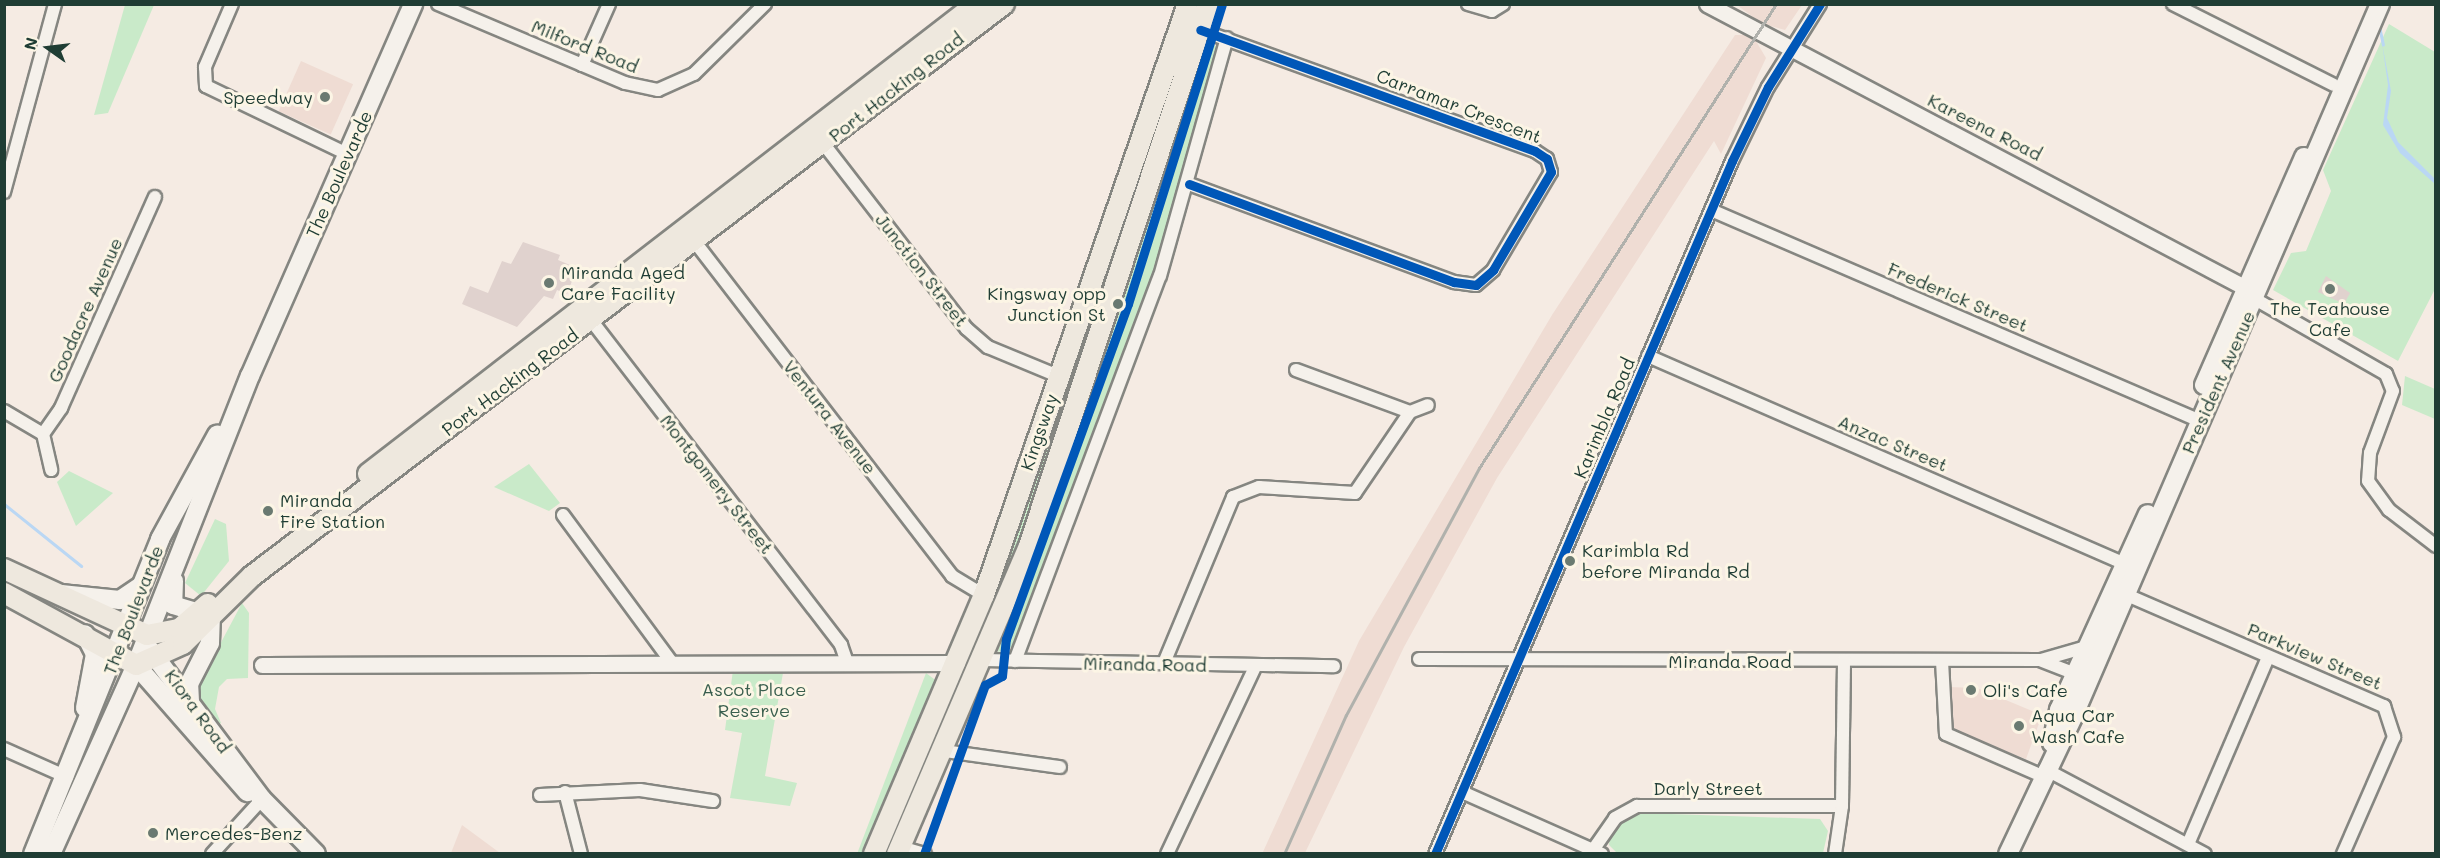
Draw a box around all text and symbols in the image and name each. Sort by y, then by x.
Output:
street label: Milford Road [529,15,641,77]
north arrow [18,18,78,78]
street label: Port Hacking Road [824,28,968,146]
text: N [18,35,42,52]
street label: Carramar Crescent [1373,65,1545,147]
place label: Speedway [223,86,313,108]
street label: Kareena Road [1924,89,2046,165]
marker: Speedway [318,90,332,104]
street label: The Boulevarde [301,107,377,241]
street label: Junction Street [871,209,973,331]
street label: Goodacre Avenue [43,234,127,386]
street label: Frederick Street [1884,258,2032,336]
place label: Miranda Aged Care Facility [561,262,685,304]
marker: Miranda Aged Care Facility [542,276,556,290]
marker: The Teahouse Cafe [2323,282,2337,296]
place label: Kingsway opp Junction St [987,283,1106,326]
marker: Kingsway opp Junction St [1111,297,1125,311]
place label: The Teahouse Cafe [2270,298,2390,340]
street label: President Avenue [2177,307,2259,457]
street label: Port Hacking Road [438,324,582,440]
street label: Karimbla Road [1569,354,1639,482]
street label: Ventura Avenue [779,356,881,478]
street label: Kingsway [1016,391,1062,473]
street label: Montgomery Street [656,410,778,558]
street label: Anzac Street [1835,410,1951,476]
place label: Miranda Fire Station [280,490,385,532]
marker: Miranda Fire Station [261,504,275,518]
place label: Karimbla Rd before Miranda Rd [1582,540,1750,582]
street label: The Boulevarde [98,542,168,678]
marker: Karimbla Rd before Miranda Rd [1563,554,1577,568]
street label: Parkview Street [2245,618,2385,694]
street label: Miranda Road [1668,650,1792,672]
street label: Miranda Road [1083,652,1207,676]
street label: Kiora Road [160,665,236,757]
park label: Ascot Place Reserve [702,679,806,722]
place label: Oli's Cafe [1983,679,2068,701]
marker: Oli's Cafe [1964,683,1978,697]
place label: Aqua Car Wash Cafe [2031,705,2125,748]
marker: Aqua Car Wash Cafe [2012,719,2026,733]
street label: Darly Street [1653,777,1763,799]
place label: Mercedes-Benz [165,822,302,844]
marker: Mercedes-Benz [146,826,160,840]

